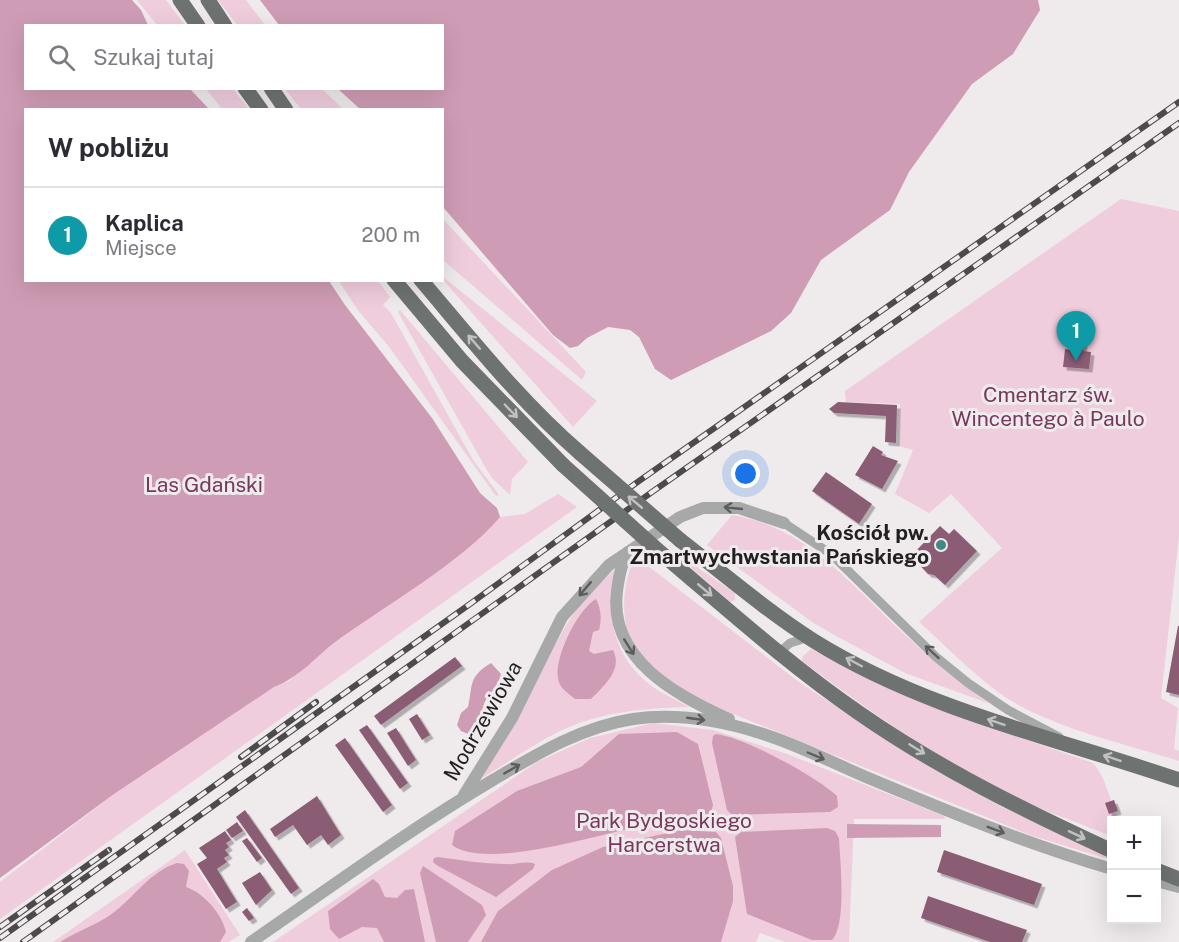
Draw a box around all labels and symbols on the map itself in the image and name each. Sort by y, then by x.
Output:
pin: 1 [1056,312,1096,361]
one-way arrow [467,335,481,350]
park label: Cmentarz św. Wincentego à Paulo [951,382,1145,431]
one-way arrow [503,404,518,419]
your location [731,459,760,488]
park label: Las Gdański [145,472,263,497]
one-way arrow [627,496,643,509]
one-way arrow [723,502,743,513]
place label: Kościół pw. Zmartwychwstania Pańskiego [629,520,929,569]
marker: Kościół pw. Zmartwychwstania Pańskiego [934,538,948,552]
one-way arrow [579,581,592,597]
one-way arrow [697,584,713,597]
one-way arrow [622,638,635,655]
one-way arrow [925,646,940,660]
street label: Modrzewiowa [438,656,527,785]
one-way arrow [846,656,864,667]
one-way arrow [686,714,706,725]
one-way arrow [987,715,1006,726]
one-way arrow [908,744,925,756]
one-way arrow [806,751,824,762]
one-way arrow [1103,751,1121,762]
one-way arrow [503,762,520,774]
park label: Park Bydgoskiego Harcerstwa [576,808,752,857]
one-way arrow [986,825,1005,836]
one-way arrow [1068,829,1086,841]

